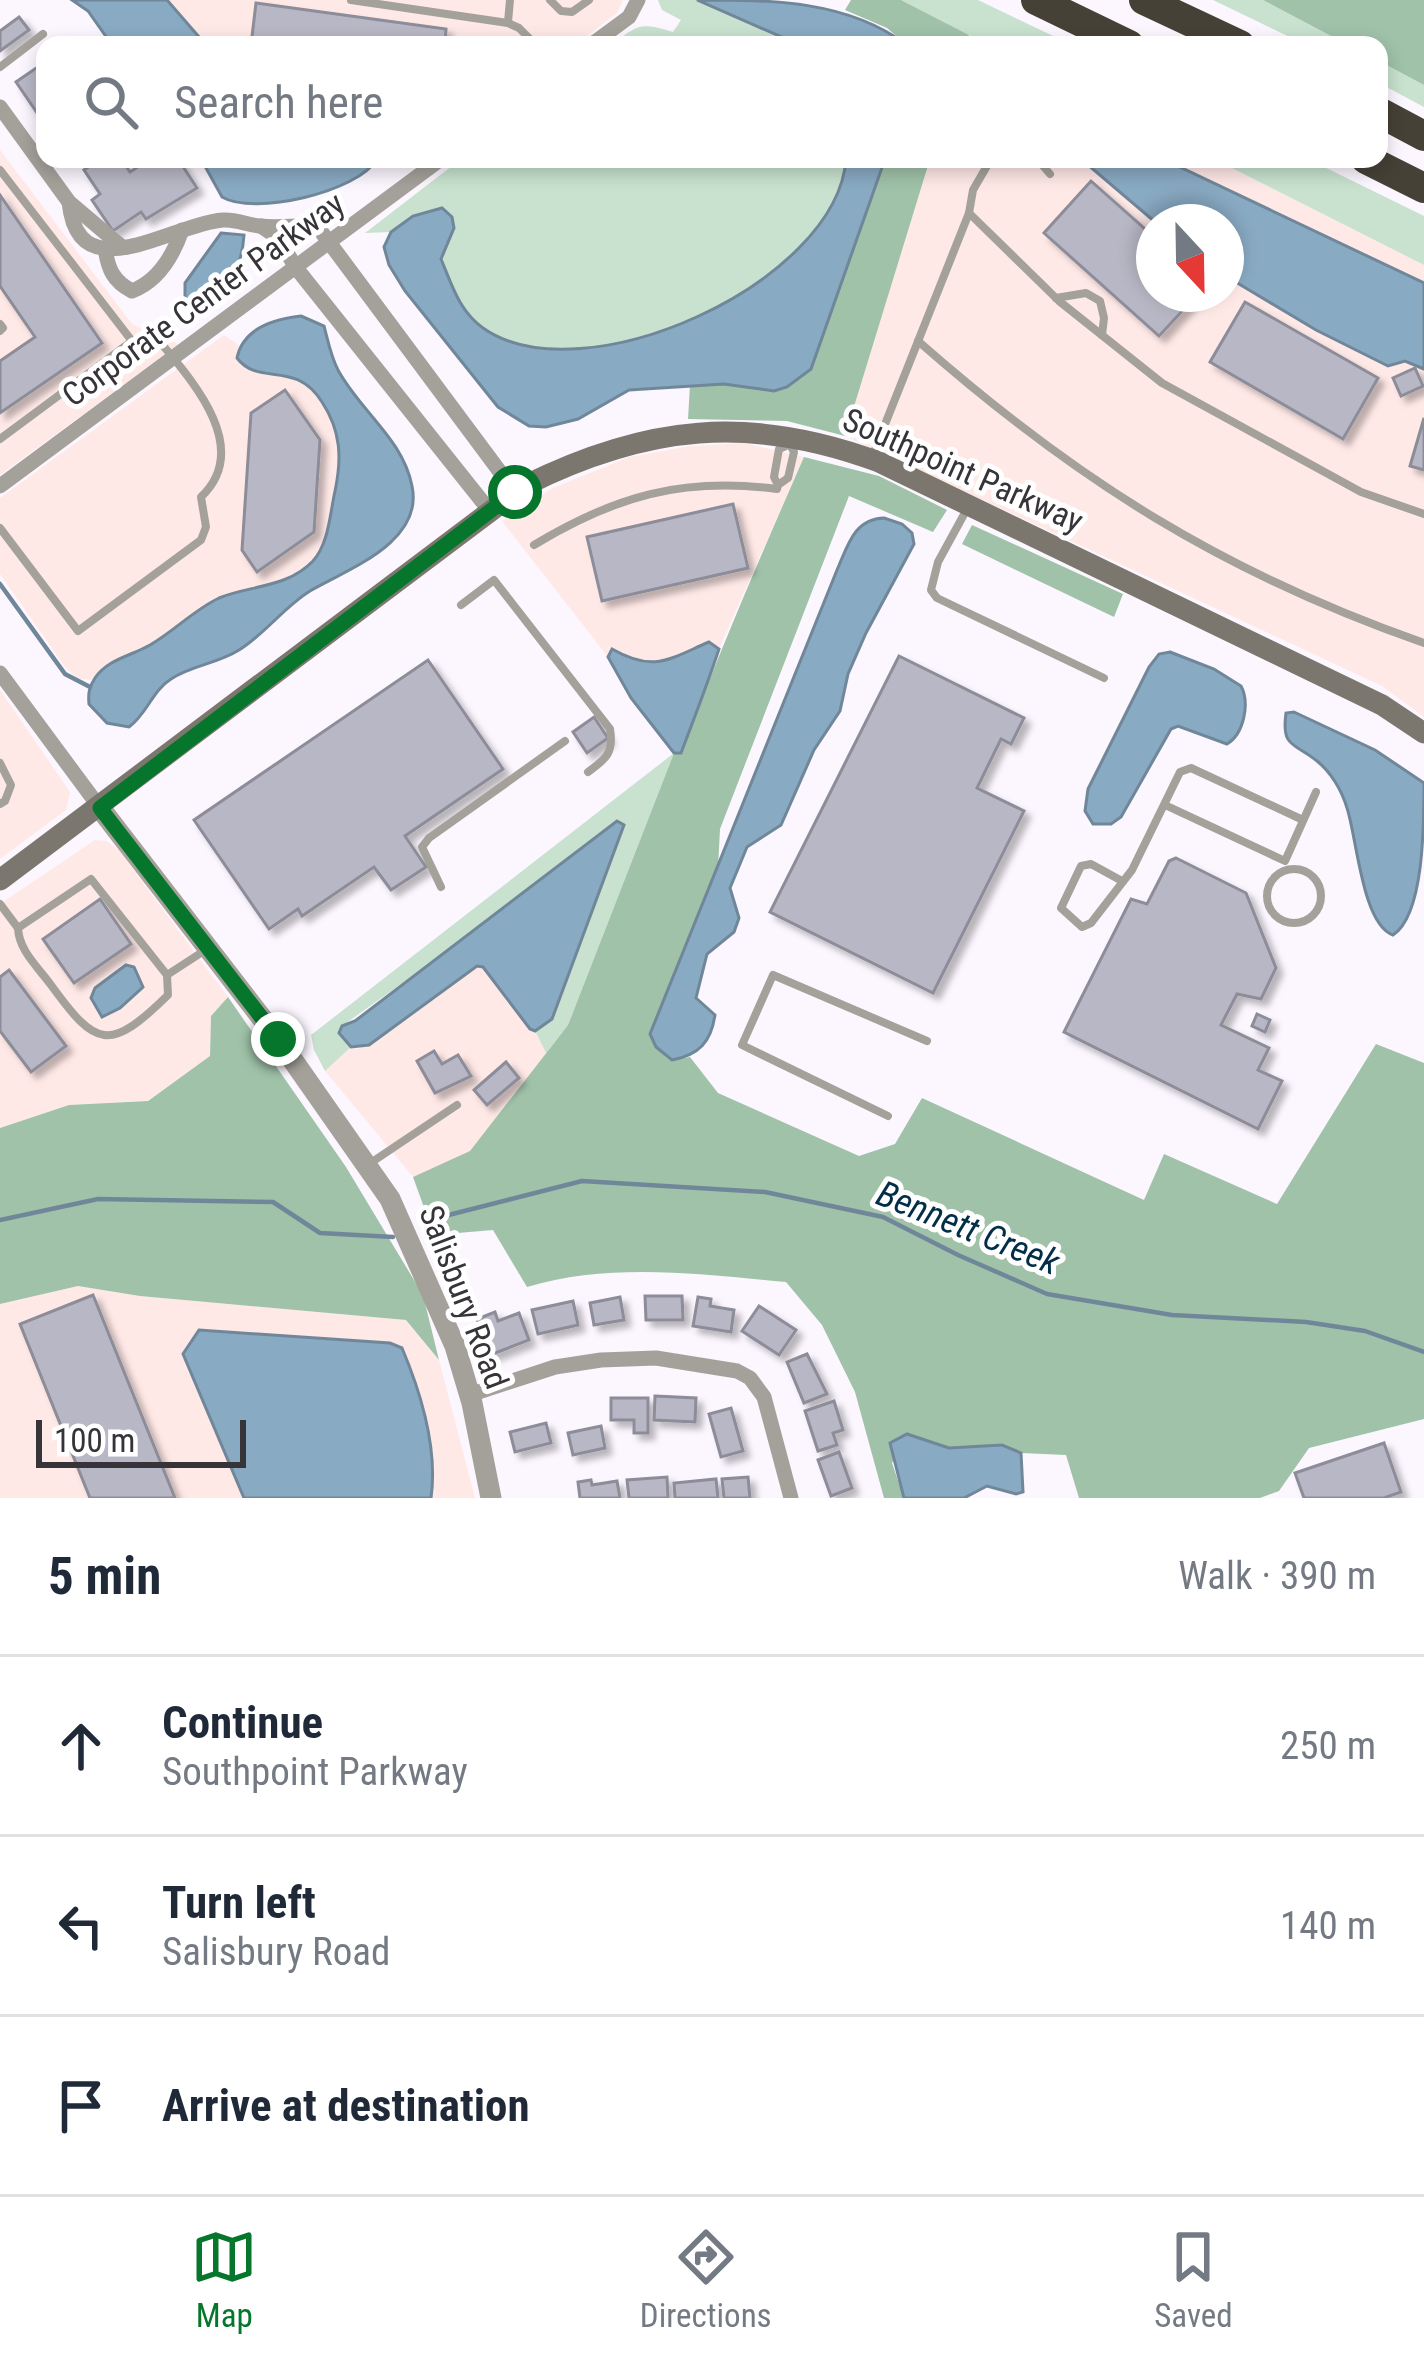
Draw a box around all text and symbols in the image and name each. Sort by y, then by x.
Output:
search box [36,36,1388,168]
icon: search [78,69,144,135]
text: Search here [174,76,383,129]
street label: Corporate Center Parkway [54,184,352,414]
north arrow [1136,204,1244,312]
street label: Southpoint Parkway [837,400,1089,541]
route start [488,465,542,519]
route end [251,1012,305,1066]
water label: Bennett Creek [871,1172,1067,1284]
street label: Salisbury Road [411,1200,517,1394]
scale bar [36,1414,246,1467]
text: 100 m [54,1421,135,1460]
text: 5 min [48,1547,161,1606]
text: Walk · 390 m [1178,1553,1376,1599]
text: Continue [162,1696,323,1749]
icon: ahead [48,1713,114,1779]
text: 250 m [1280,1723,1376,1769]
text: Southpoint Parkway [162,1749,468,1795]
text: Turn left [162,1876,316,1929]
icon: left [48,1893,114,1959]
text: 140 m [1280,1903,1376,1949]
text: Salisbury Road [162,1929,390,1975]
icon: arrive [48,2073,114,2139]
text: Arrive at destination [162,2079,530,2132]
tab: Map [191,2224,257,2335]
tab: Directions [640,2224,772,2335]
tab: Saved [1154,2224,1233,2335]

